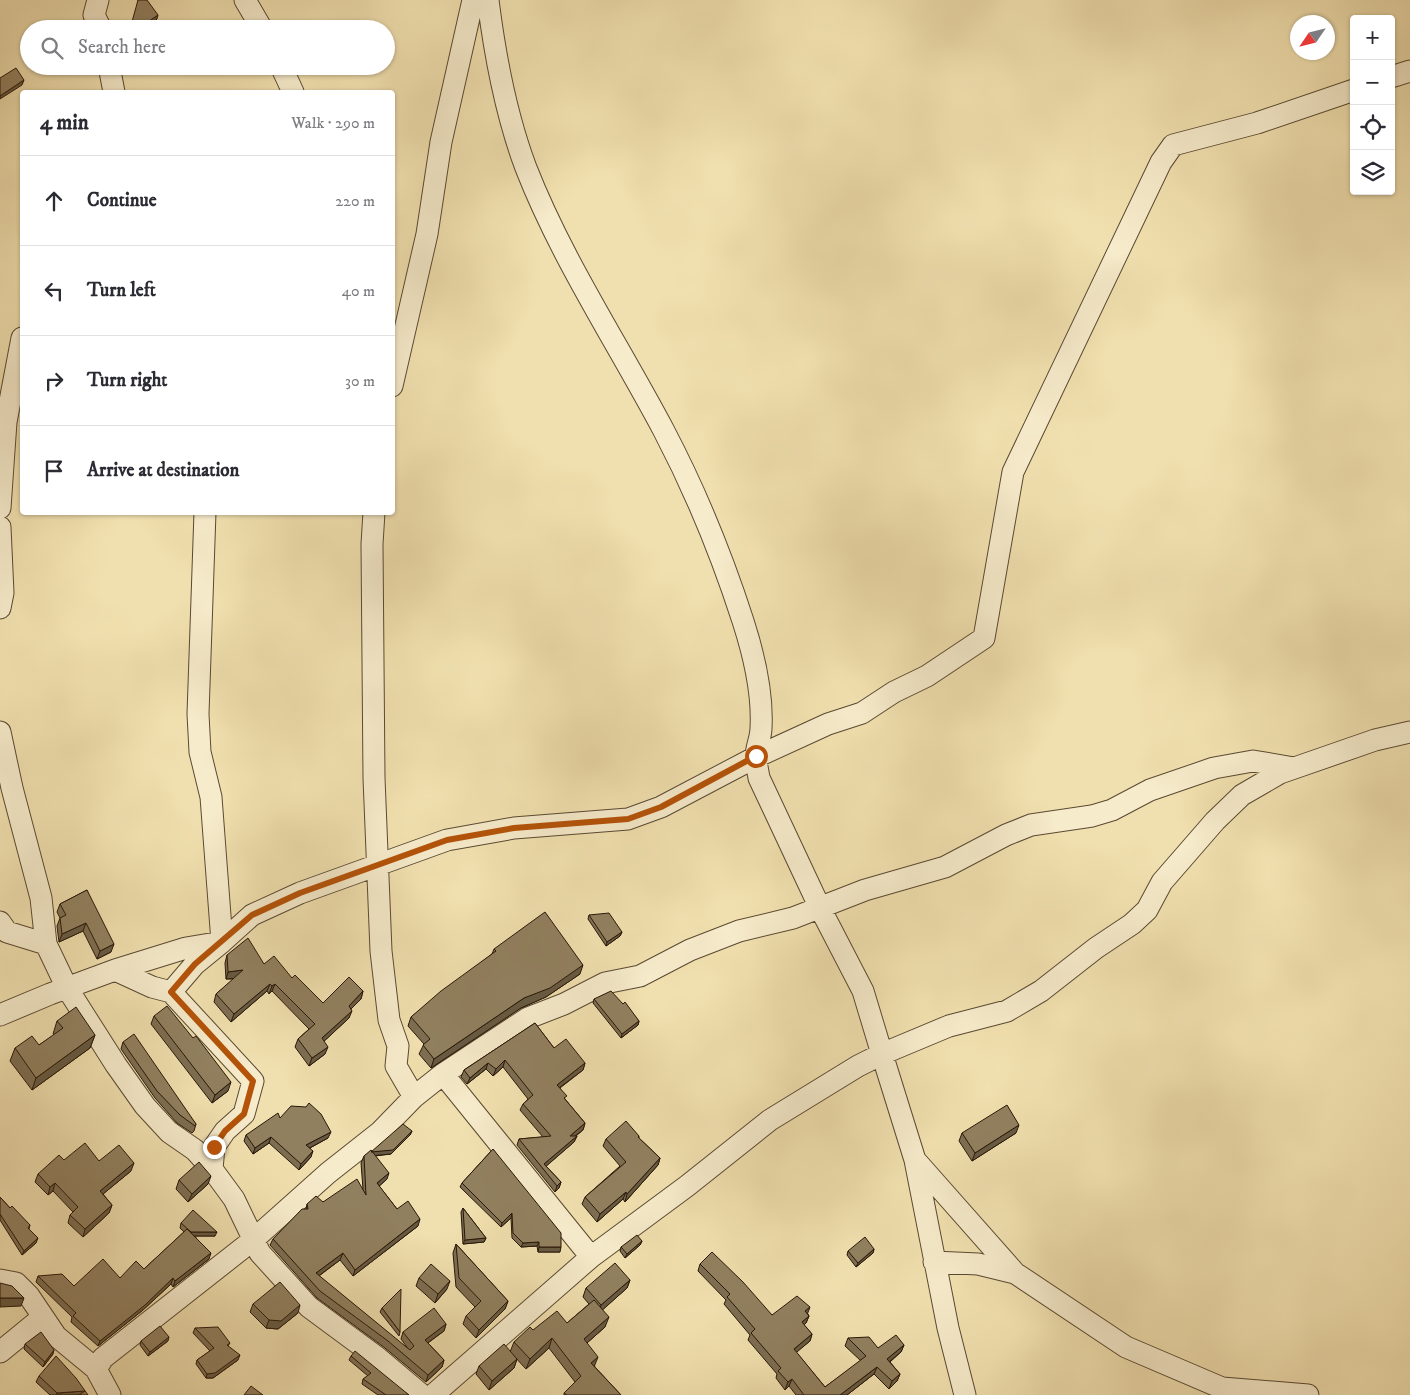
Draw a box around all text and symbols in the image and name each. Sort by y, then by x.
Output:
north arrow [1290,15,1335,60]
map controls [1350,15,1395,195]
button: + [1350,15,1395,60]
search box [20,20,395,75]
icon: search [38,34,66,62]
text: Search here [78,36,166,59]
button: − [1350,60,1395,105]
button: locate [1350,105,1395,150]
text: 4 min [40,110,89,136]
text: Walk · 290 m [291,113,375,133]
button: layers [1350,150,1395,195]
icon: ahead [40,187,68,215]
text: Continue [87,189,157,212]
text: 220 m [335,191,375,211]
icon: left [40,277,68,305]
text: Turn left [87,279,156,302]
text: 40 m [342,281,375,301]
icon: right [40,367,68,395]
text: Turn right [87,369,167,392]
text: 30 m [345,371,375,391]
icon: arrive [40,457,68,485]
text: Arrive at destination [87,459,239,482]
route start [745,745,768,768]
route end [203,1136,226,1159]

